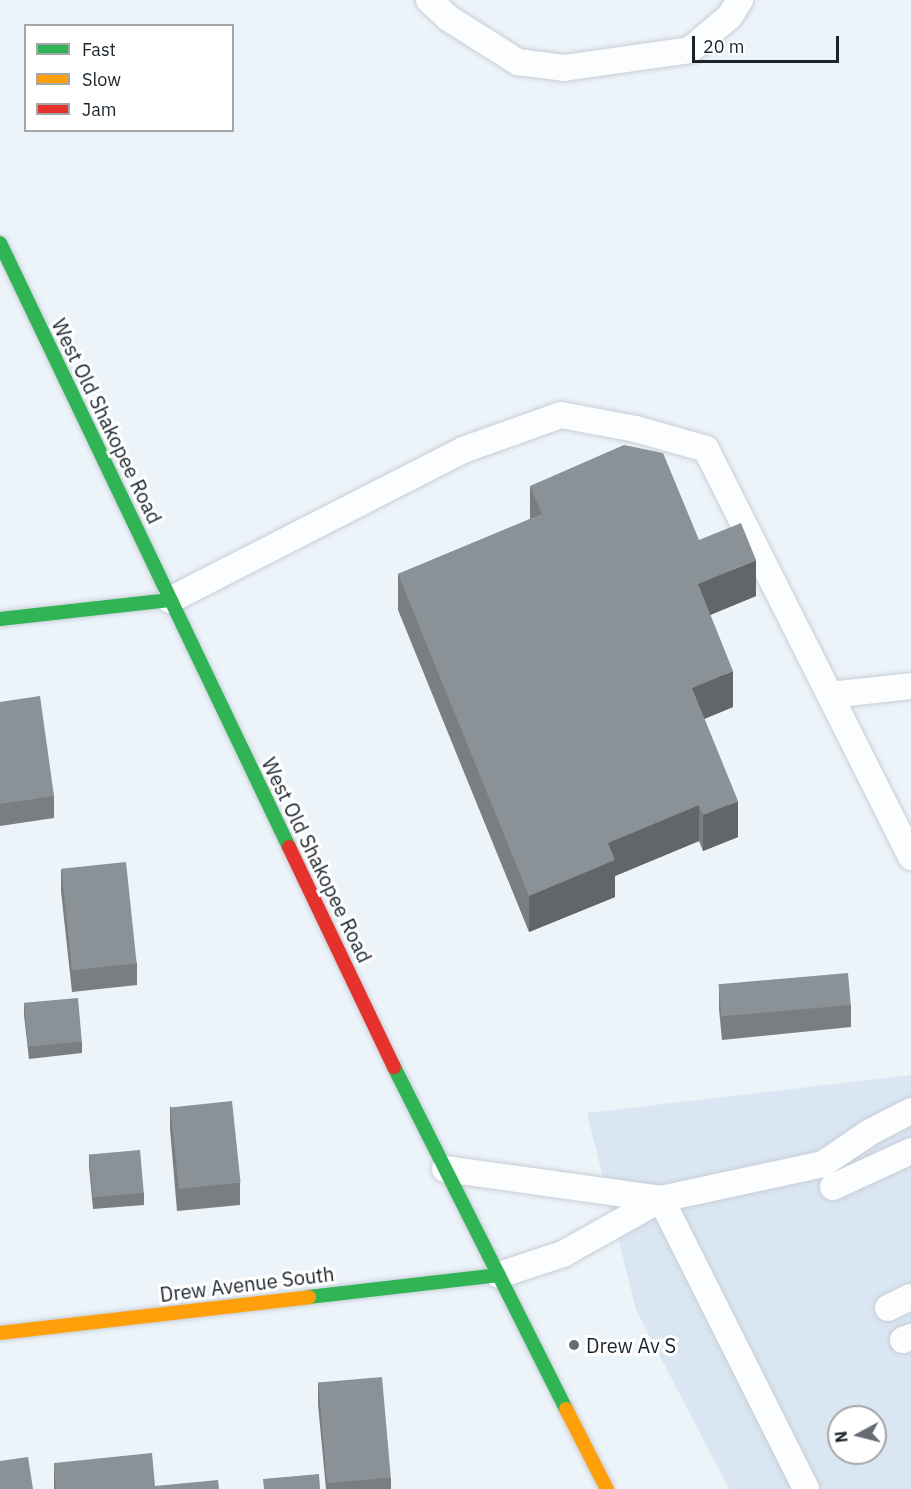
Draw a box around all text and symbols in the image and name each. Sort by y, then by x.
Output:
legend [24,24,234,132]
scale bar [695,24,842,62]
text: 20 m [703,35,745,58]
text: Fast [82,38,116,61]
text: Slow [82,68,121,91]
text: Jam [82,98,117,121]
street label: West Old Shakopee Road [47,315,167,527]
street label: West Old Shakopee Road [257,754,377,966]
street label: Drew Avenue South [158,1261,336,1307]
place label: Drew Av S [586,1333,676,1357]
marker: Drew Av S [567,1338,581,1352]
north arrow [827,1405,887,1465]
text: N [830,1430,852,1444]

